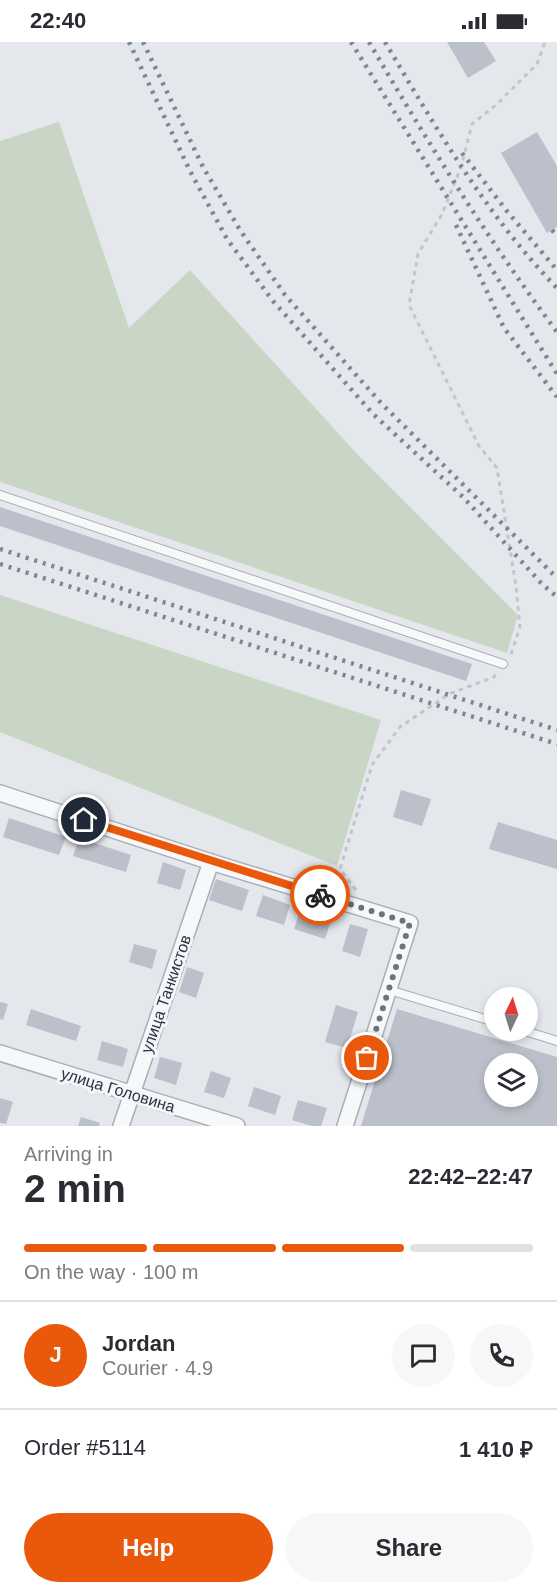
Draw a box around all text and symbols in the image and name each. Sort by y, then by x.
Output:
text: 22:40 [30,8,86,33]
pin [58,794,109,845]
icon: home [67,803,100,836]
courier [290,865,350,925]
icon: bike [304,879,337,912]
street label: улица Танкистов [138,933,194,1055]
north arrow [484,987,538,1041]
map controls [484,987,538,1107]
pin [341,1032,392,1083]
icon: bag [350,1041,383,1074]
button: layers [484,1053,538,1107]
street label: улица Головина [59,1065,177,1115]
text: Arriving in [24,1143,113,1165]
text: 22:42–22:47 [408,1164,533,1189]
text: 2 min [24,1167,126,1210]
text: On the way · 100 m [24,1261,199,1283]
button: chat [392,1324,455,1387]
button: phone [470,1324,533,1387]
text: Jordan [102,1331,175,1356]
text: J [49,1342,62,1367]
text: Courier · 4.9 [102,1357,213,1379]
text: Order #5114 [24,1435,146,1460]
text: 1 410 ₽ [459,1437,533,1462]
button: Help [24,1513,273,1582]
button: Share [285,1513,533,1582]

